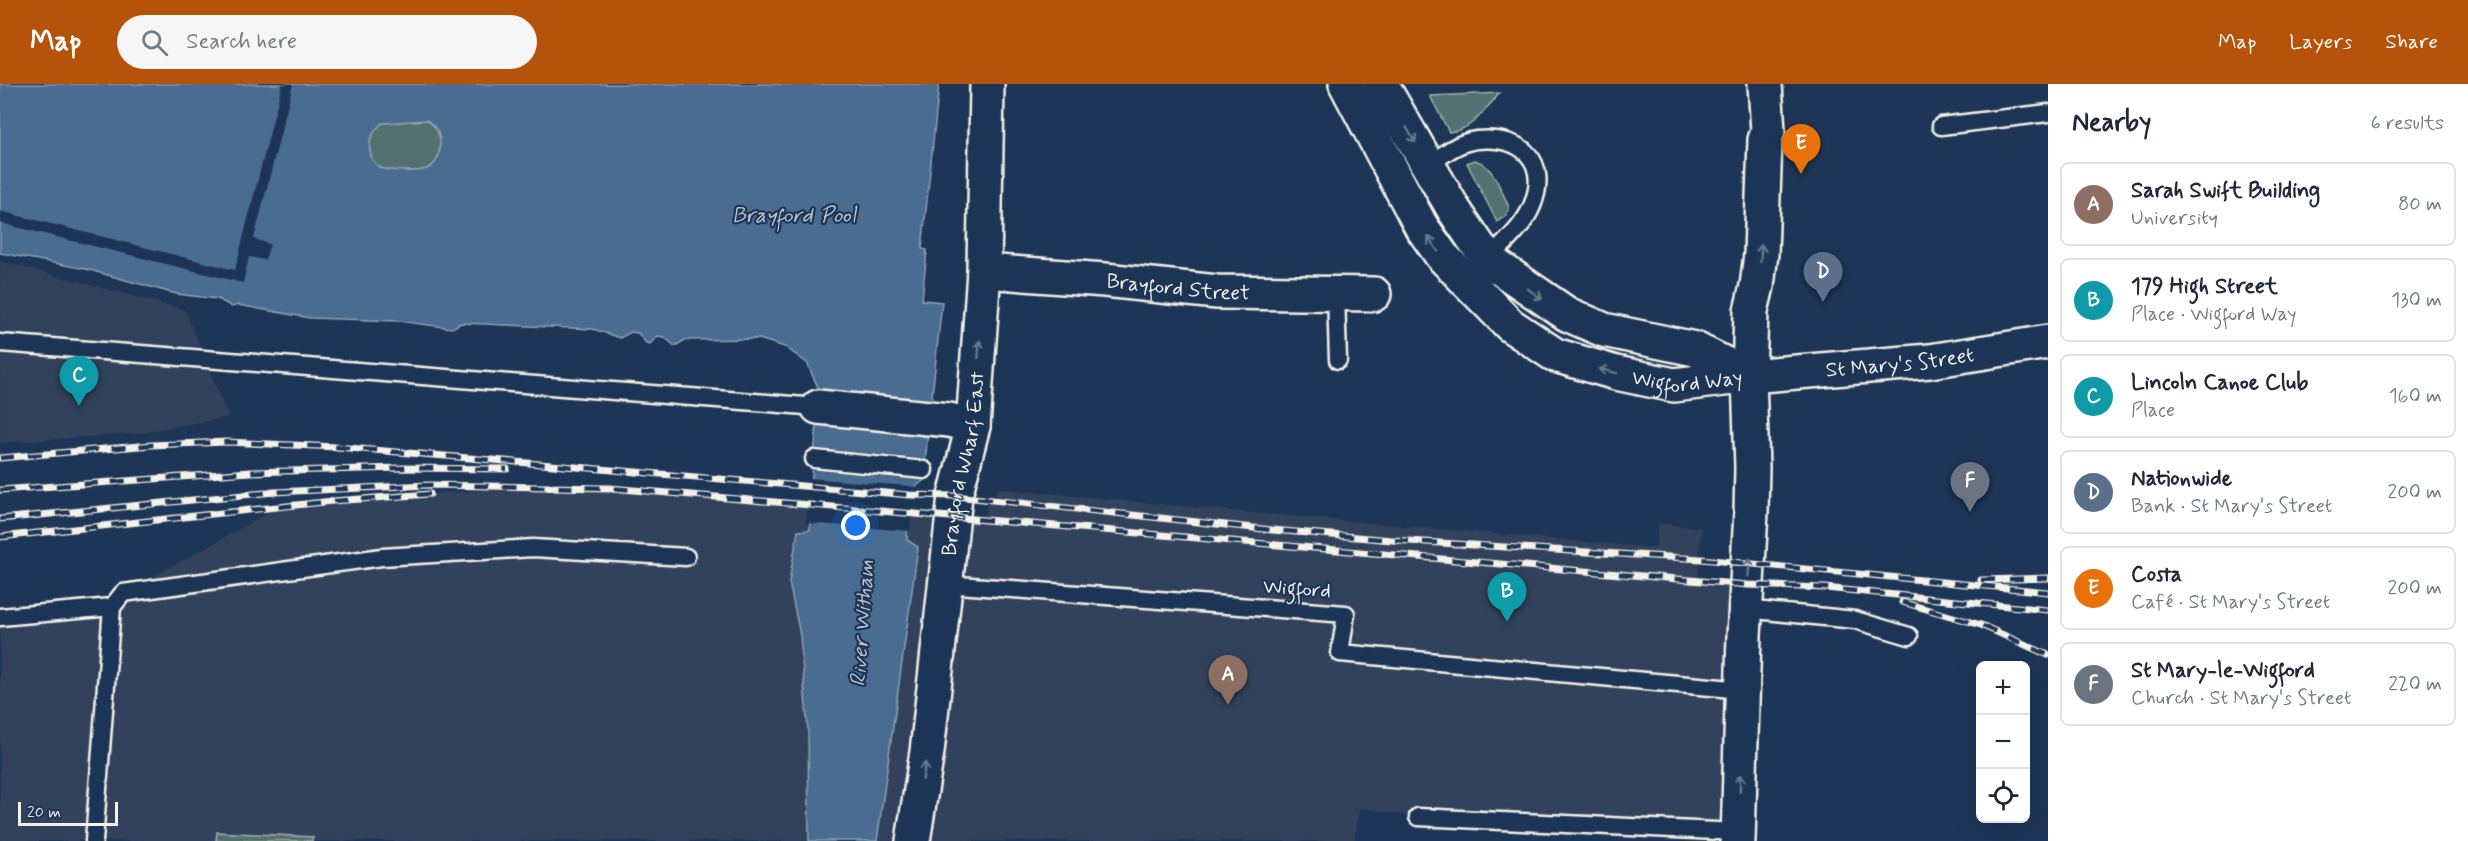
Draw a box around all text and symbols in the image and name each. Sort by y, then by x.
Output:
search box [117,15,537,69]
text: Map [30,24,81,61]
icon: search [138,26,171,59]
text: Search here [186,28,297,56]
text: Map [2218,28,2256,56]
text: Layers [2289,28,2352,56]
text: Share [2385,28,2438,56]
text: Nearby [2072,106,2151,140]
text: 6 results [2371,110,2444,137]
pin: E [1782,124,1820,174]
one-way arrow [1405,126,1417,143]
text: Sarah Swift Building [2131,177,2320,205]
text: A [2087,191,2100,218]
text: 80 m [2398,191,2442,218]
water label: Brayford Pool [732,202,858,232]
text: University [2131,205,2218,232]
one-way arrow [1427,237,1439,253]
one-way arrow [1755,244,1766,264]
pin: D [1804,252,1842,302]
street label: Brayford Street [1105,267,1250,307]
text: 179 High Street [2131,273,2278,301]
text: B [2087,287,2100,314]
text: 130 m [2391,287,2442,314]
one-way arrow [1527,288,1543,300]
text: Place · Wigford Way [2131,301,2296,328]
one-way arrow [973,340,984,360]
street label: St Mary's Street [1825,341,1976,385]
pin: C [60,356,98,406]
street label: Wigford Way [1629,364,1744,403]
one-way arrow [1599,365,1618,377]
text: Lincoln Canoe Club [2131,369,2308,397]
street label: Brayford Wharf East [936,370,992,557]
text: C [2086,383,2101,410]
text: 160 m [2389,383,2442,410]
text: Place [2131,397,2175,424]
pin: F [1950,462,1990,512]
text: Nationwide [2131,465,2232,493]
text: D [2087,479,2100,506]
text: 200 m [2387,479,2442,506]
text: Bank · St Mary's Street [2131,493,2332,520]
your location [841,511,870,540]
one-way arrow [1744,557,1755,577]
water label: River Witham [845,559,881,687]
text: Costa [2131,561,2182,589]
pin: B [1488,572,1526,622]
street label: Wigford [1262,573,1332,607]
text: E [2088,575,2099,602]
text: 200 m [2387,575,2442,602]
text: Café · St Mary's Street [2131,589,2330,616]
pin: A [1208,656,1248,705]
text: St Mary-le-Wigford [2131,657,2315,685]
map controls [1976,661,2030,823]
button: + [1976,661,2030,715]
text: F [2088,671,2099,698]
text: 220 m [2388,671,2442,698]
text: Church · St Mary's Street [2131,685,2351,712]
button: − [1976,715,2030,769]
one-way arrow [918,762,929,781]
button: locate [1976,769,2030,823]
one-way arrow [1734,773,1745,793]
scale bar [18,799,118,826]
text: 20 m [27,802,61,823]

